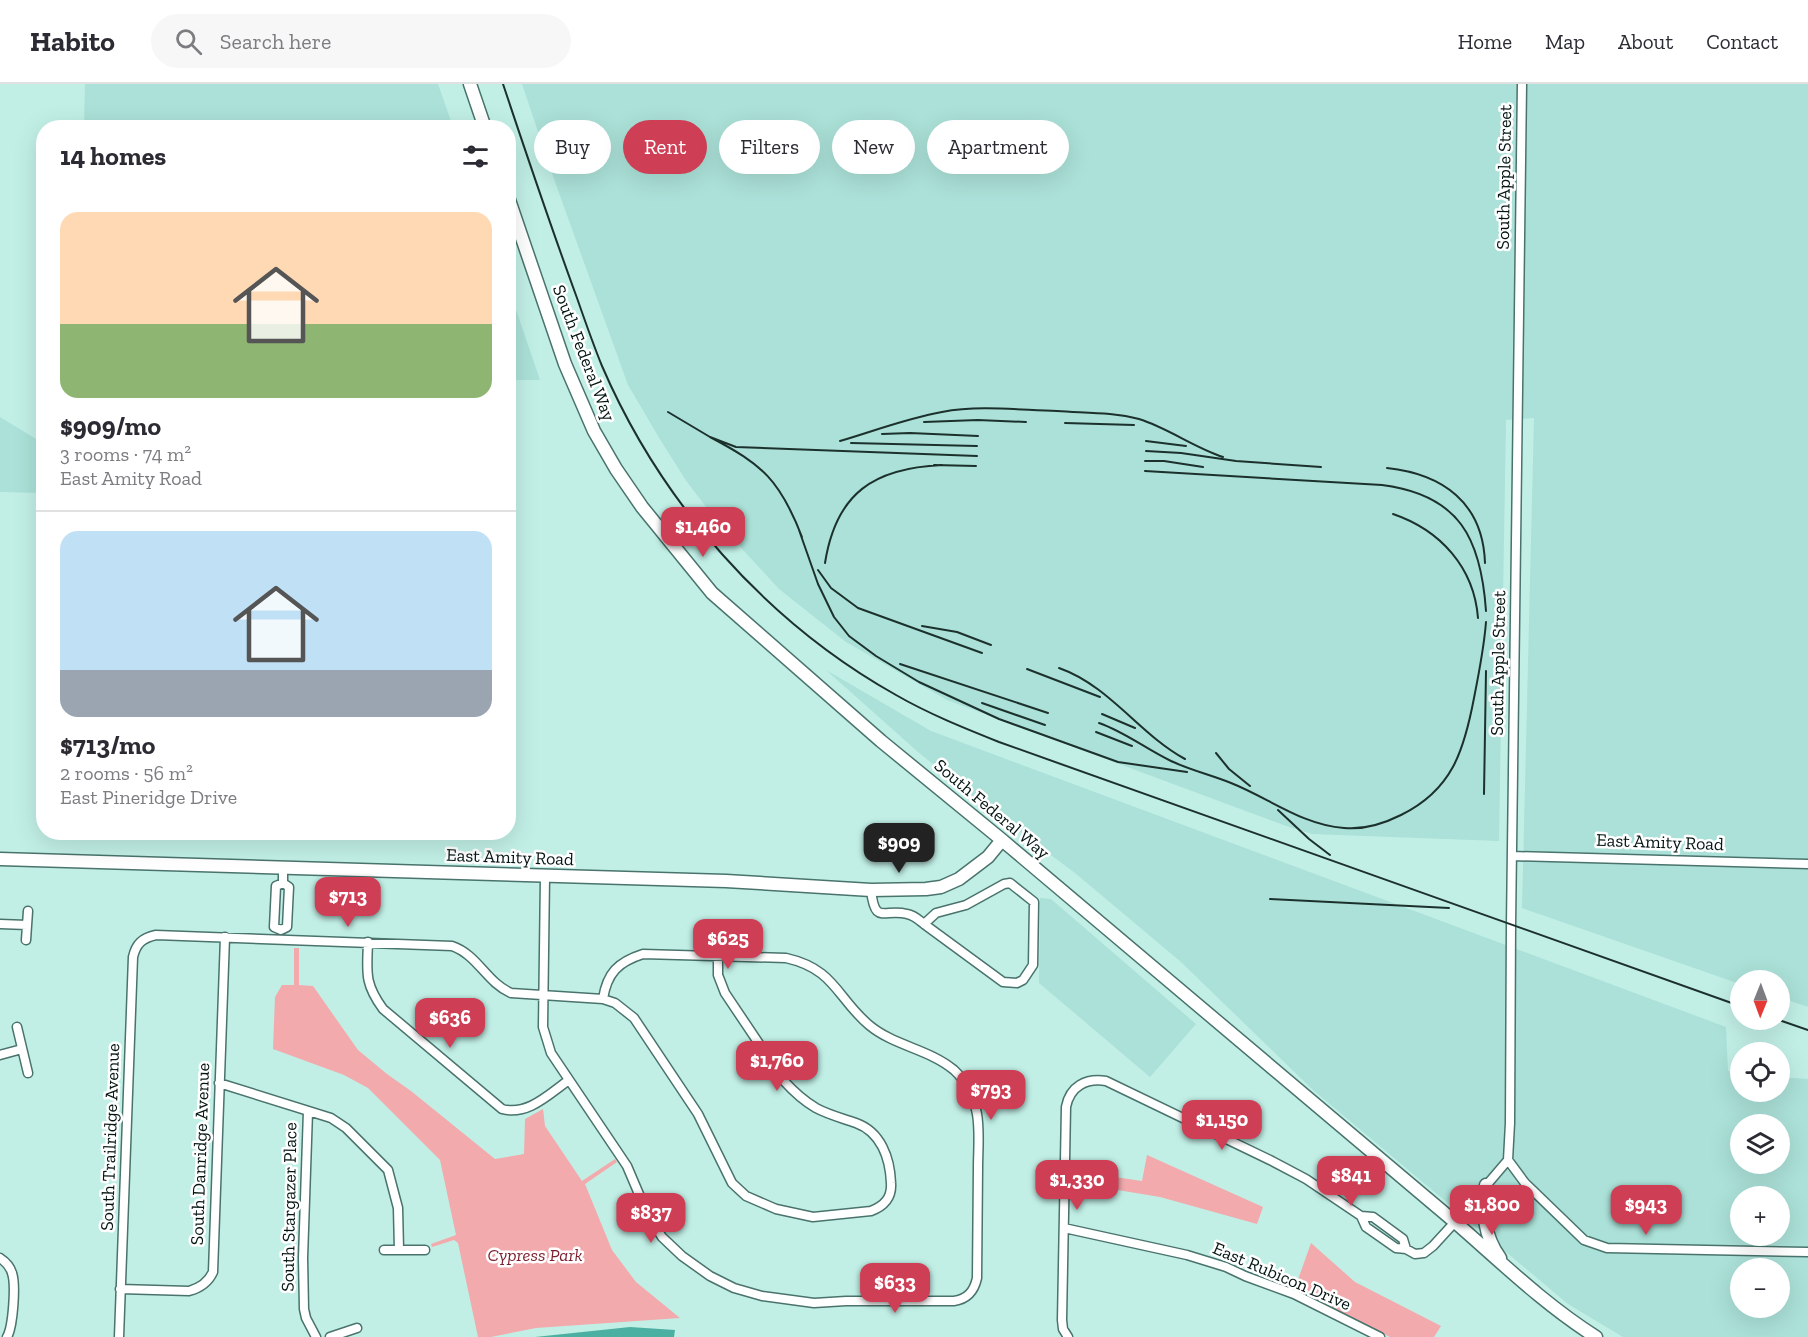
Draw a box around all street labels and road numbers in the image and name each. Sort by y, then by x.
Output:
street label: South Apple Street [1492,104,1516,250]
street label: South Federal Way [548,282,620,425]
street label: South Apple Street [1486,590,1510,736]
street label: South Federal Way [930,754,1055,864]
street label: East Amity Road [1596,829,1724,855]
street label: East Amity Road [446,844,574,870]
street label: South Trailridge Avenue [96,1043,124,1231]
street label: South Danridge Avenue [186,1062,214,1246]
street label: South Stargazer Place [277,1122,301,1292]
street label: East Rubicon Drive [1210,1237,1354,1315]

